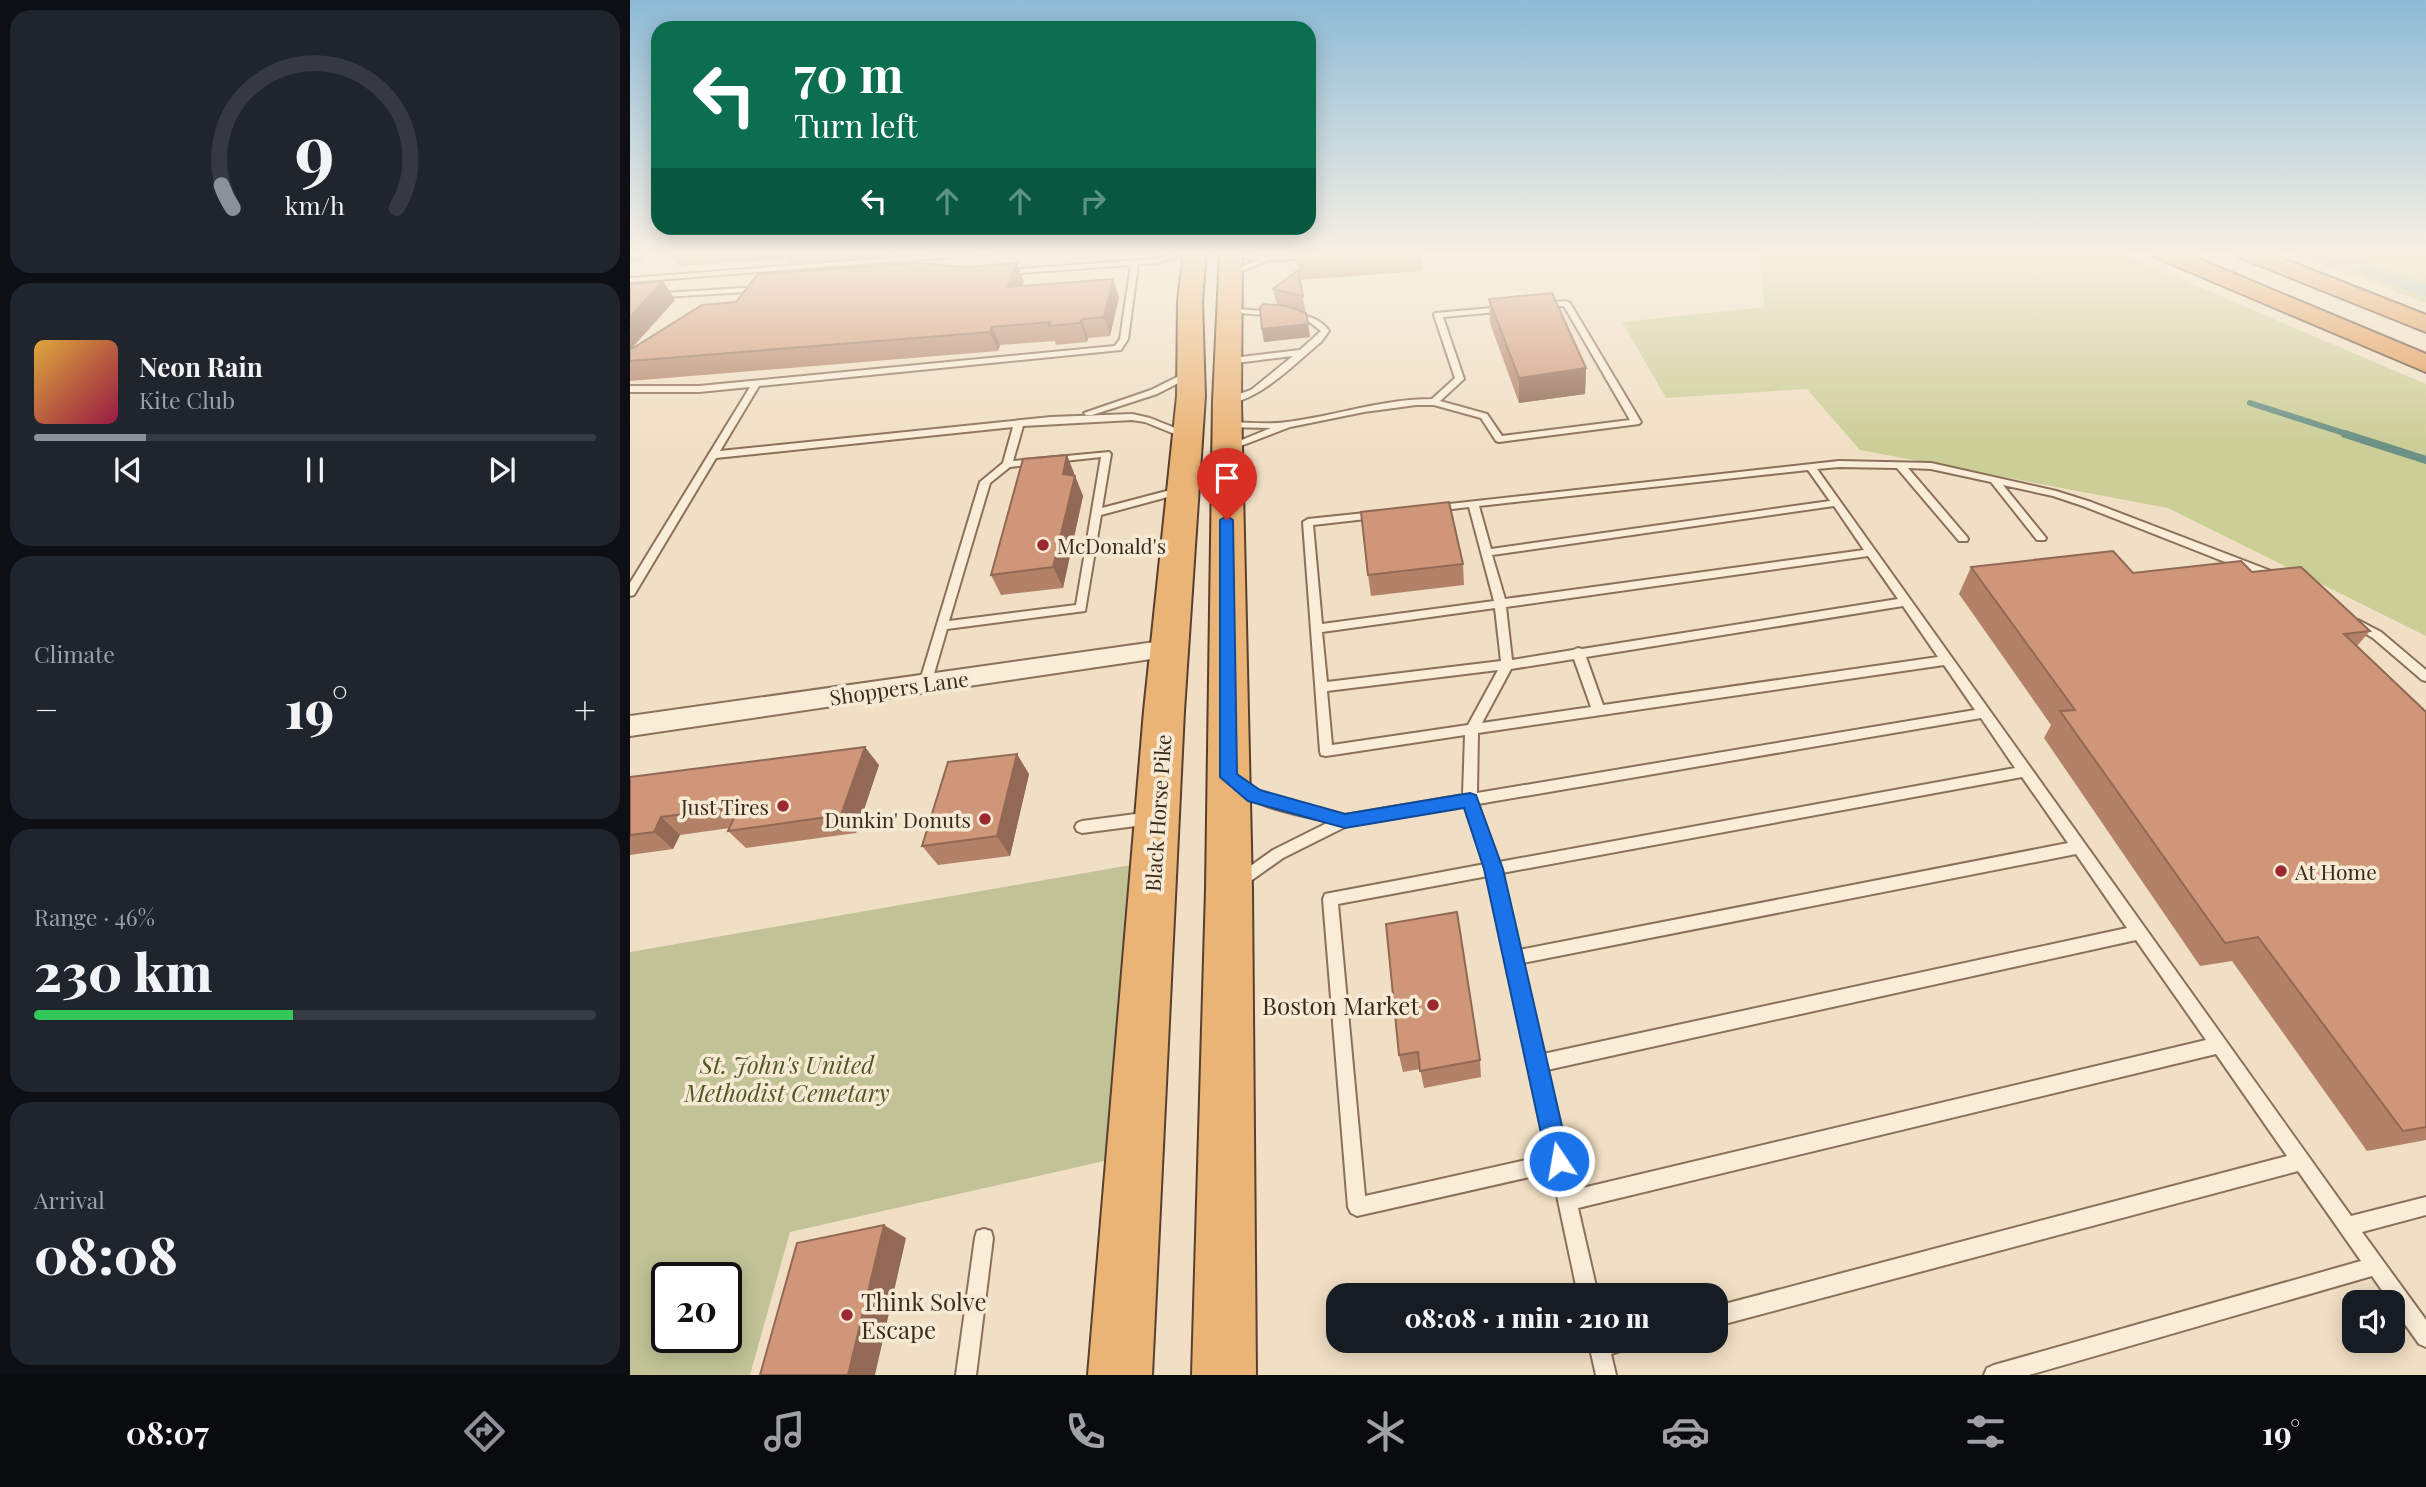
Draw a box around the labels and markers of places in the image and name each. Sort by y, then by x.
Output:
pin [1197,448,1257,520]
place label: McDonald's [1057,531,1166,559]
marker: McDonald's [1035,537,1051,553]
place label: Just Tires [680,792,769,820]
marker: Just Tires [775,798,791,814]
place label: Dunkin' Donuts [824,805,971,833]
marker: Dunkin' Donuts [977,811,993,827]
place label: At Home [2294,857,2377,885]
marker: At Home [2273,863,2289,879]
place label: Boston Market [1262,989,1420,1021]
marker: Boston Market [1425,997,1441,1013]
place label: Think Solve Escape [861,1285,987,1345]
marker: Think Solve Escape [839,1307,855,1323]

